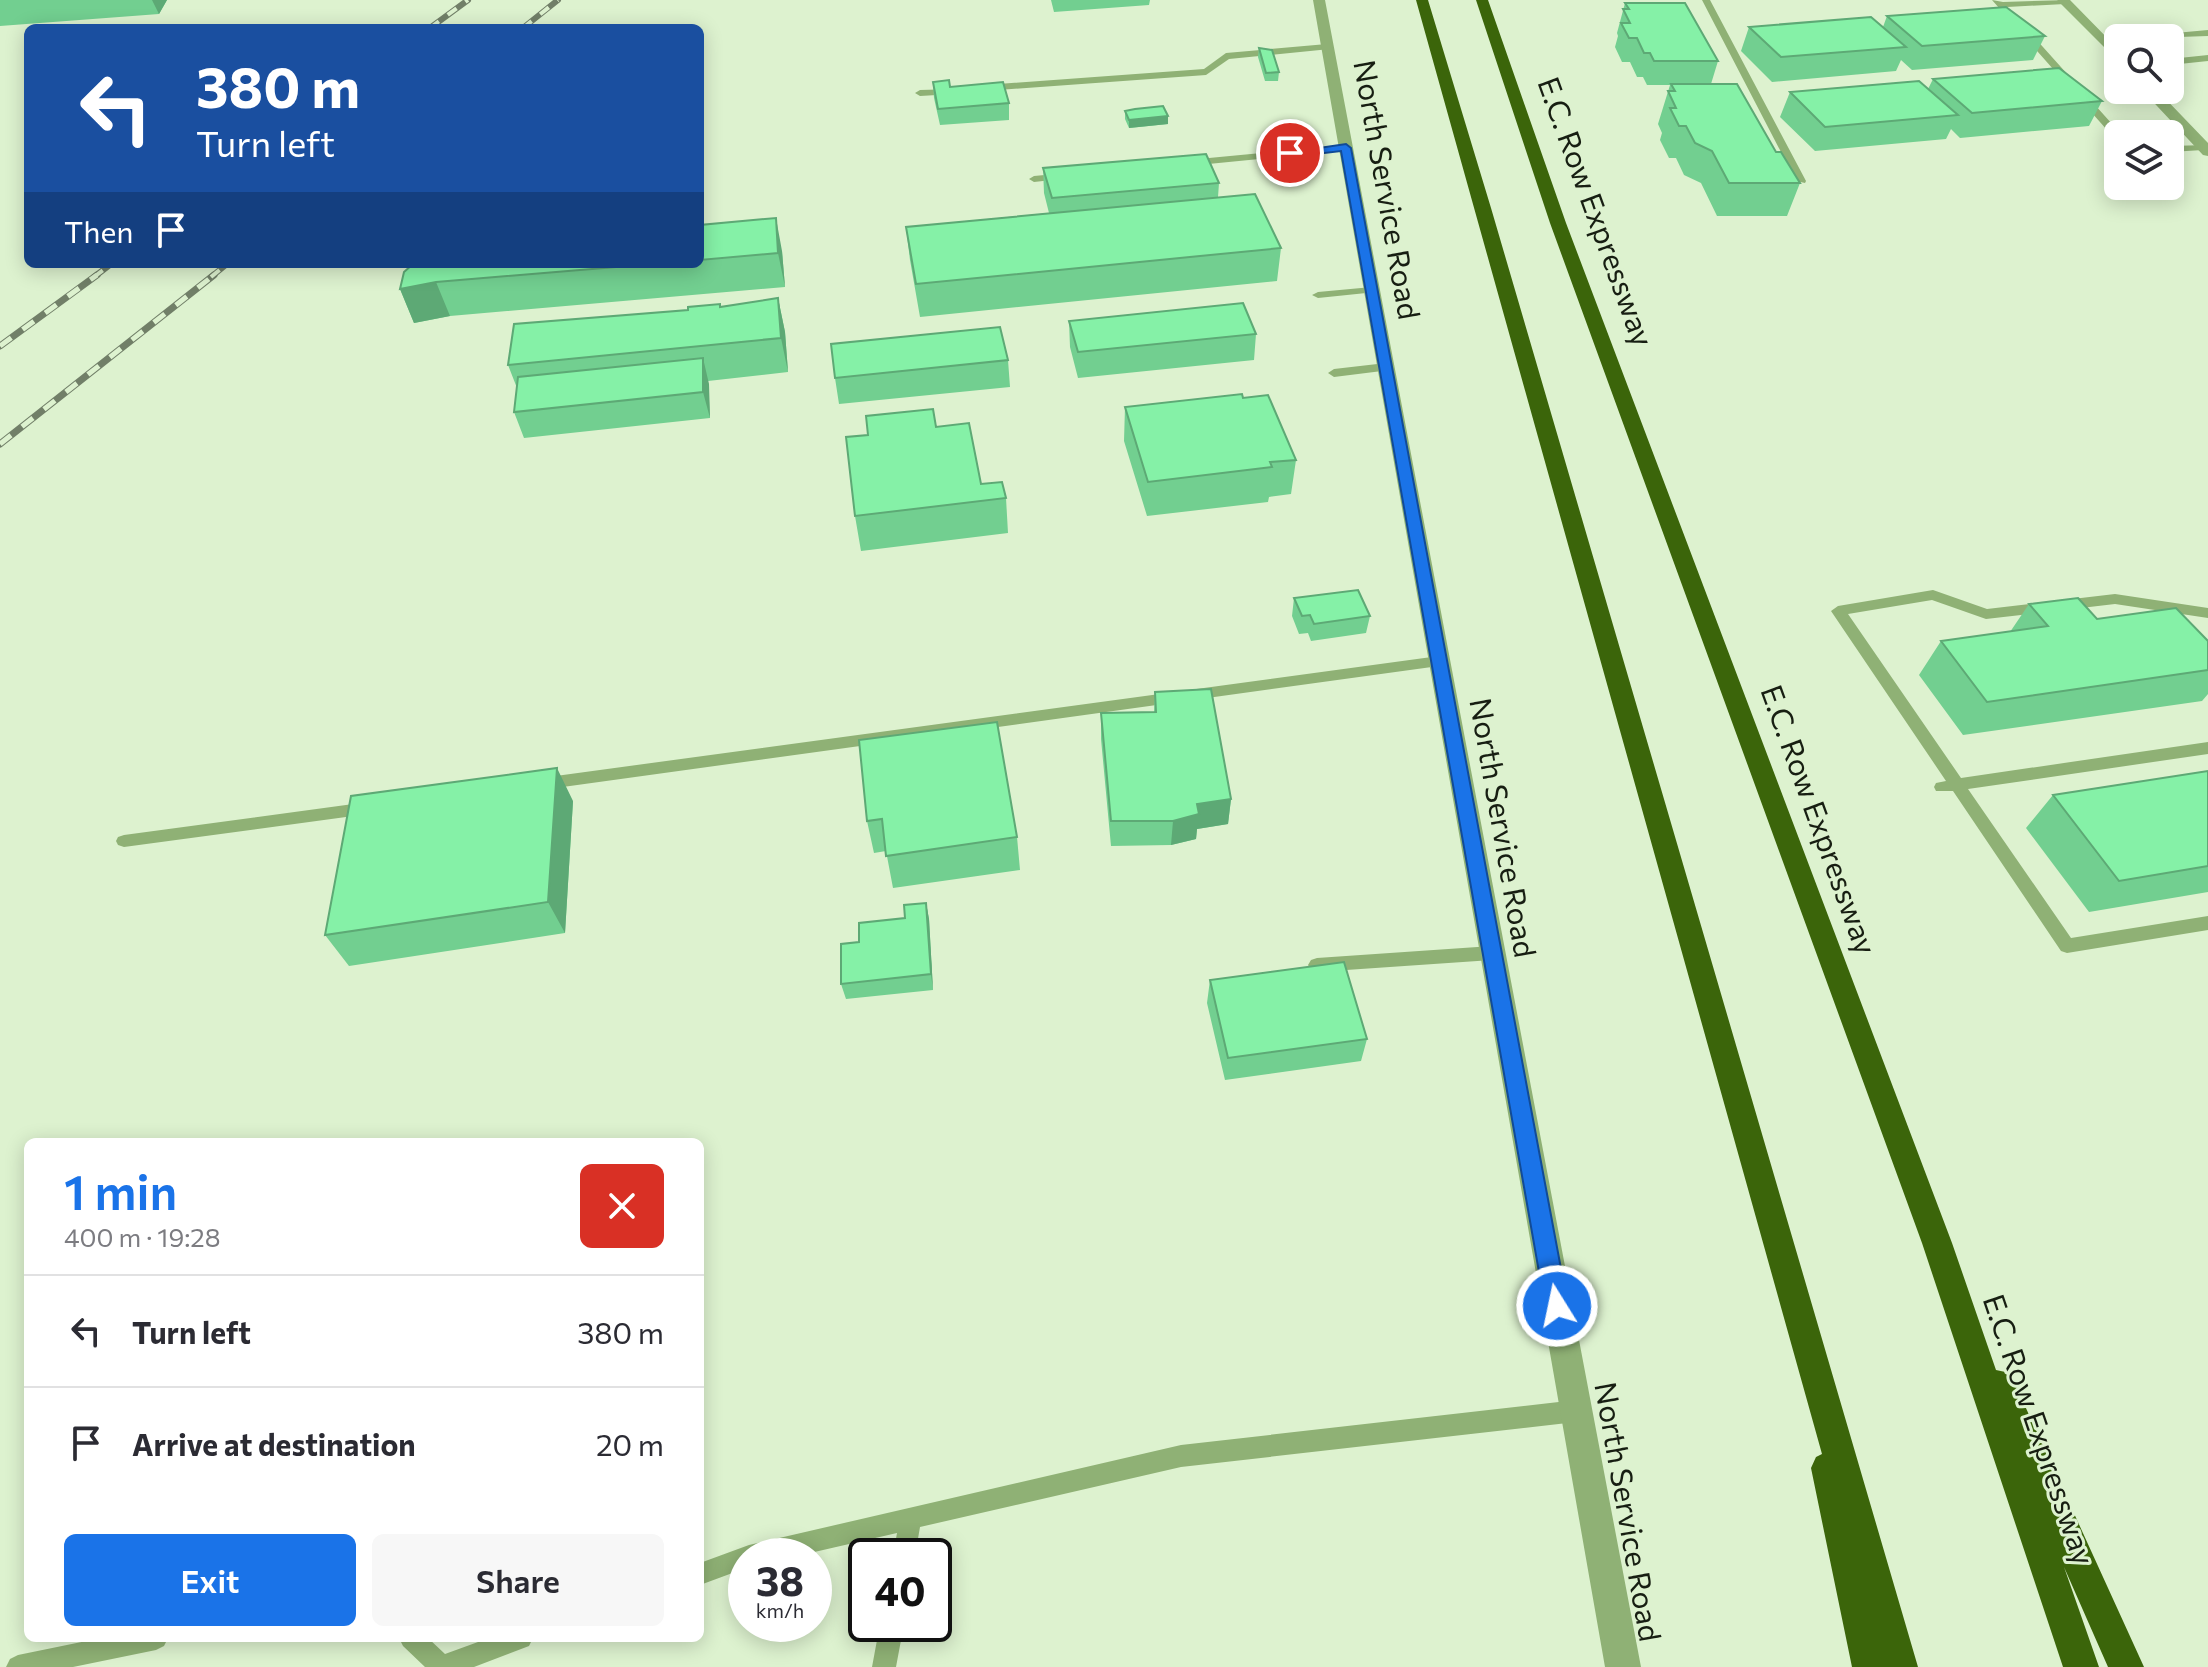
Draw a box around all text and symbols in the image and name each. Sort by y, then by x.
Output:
map controls [2104,24,2184,200]
button: search [2104,24,2184,104]
text: 380 m [196,51,360,120]
icon: left [64,56,168,160]
street label: North Service Road [1347,57,1429,322]
street label: E.C. Row Expressway [1531,71,1663,351]
pin [1256,119,1324,187]
text: Turn left [196,120,335,164]
button: layers [2104,120,2184,200]
icon: arrive [1268,131,1312,175]
icon: arrive [149,208,193,252]
text: Then [64,212,133,249]
street label: E.C. Row Expressway [1754,679,1886,959]
street label: North Service Road [1463,695,1545,960]
text: 1 min [64,1161,177,1220]
button: close [580,1164,664,1248]
text: 400 m · 19:28 [64,1221,220,1252]
position arrow [1515,1264,1599,1348]
street label: E.C. Row Expressway [1977,1289,2104,1570]
icon: left [64,1309,108,1353]
text: Turn left [132,1313,251,1350]
text: 380 m [577,1313,664,1350]
street label: North Service Road [1588,1379,1670,1644]
icon: arrive [64,1421,108,1465]
text: Arrive at destination [132,1425,416,1462]
text: 20 m [596,1425,664,1462]
button: Exit [64,1534,356,1626]
button: Share [372,1534,664,1626]
speed limit sign: 40 [848,1538,952,1642]
text: 38 [756,1555,804,1604]
text: km/h [756,1598,804,1622]

